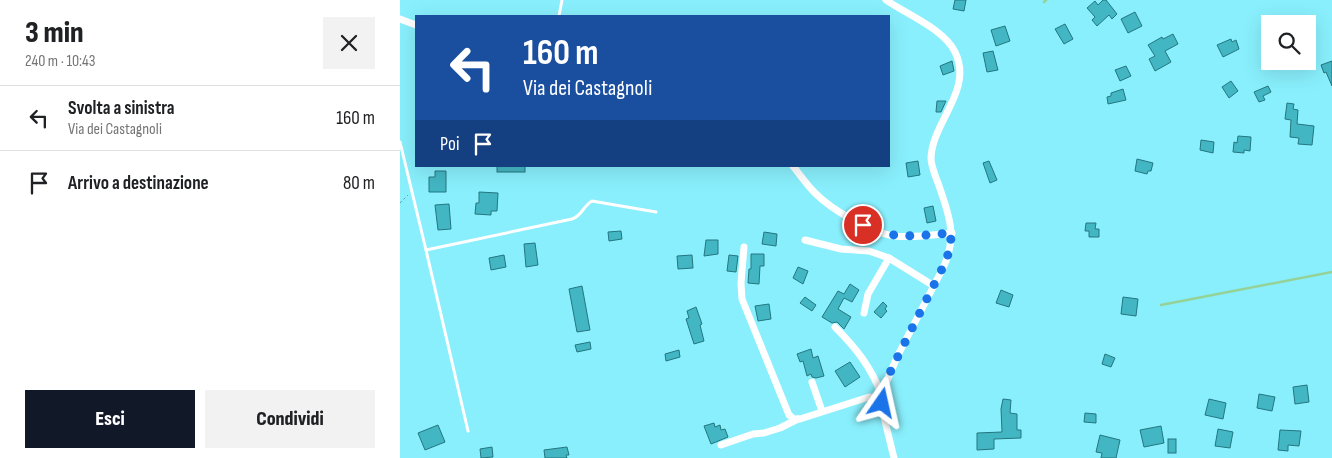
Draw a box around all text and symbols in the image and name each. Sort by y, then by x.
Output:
text: 3 min [25,15,84,51]
map controls [1261,15,1316,70]
button: search [1261,15,1316,70]
button: close [323,17,375,69]
text: 160 m [523,32,599,75]
icon: left [440,35,505,100]
text: 240 m · 10:43 [25,52,95,71]
text: Via dei Castagnoli [523,75,652,102]
text: Svolta a sinistra [68,97,175,120]
icon: left [25,104,53,132]
text: 160 m [336,107,375,130]
text: Via dei Castagnoli [68,120,162,139]
icon: arrive [469,130,497,158]
text: Poi [440,133,459,156]
icon: arrive [25,169,53,197]
text: Arrivo a destinazione [68,172,209,195]
text: 80 m [343,172,375,195]
pin [842,204,884,246]
icon: arrive [849,211,877,239]
position arrow [855,376,907,428]
button: Esci [25,390,195,448]
button: Condividi [205,390,375,448]

